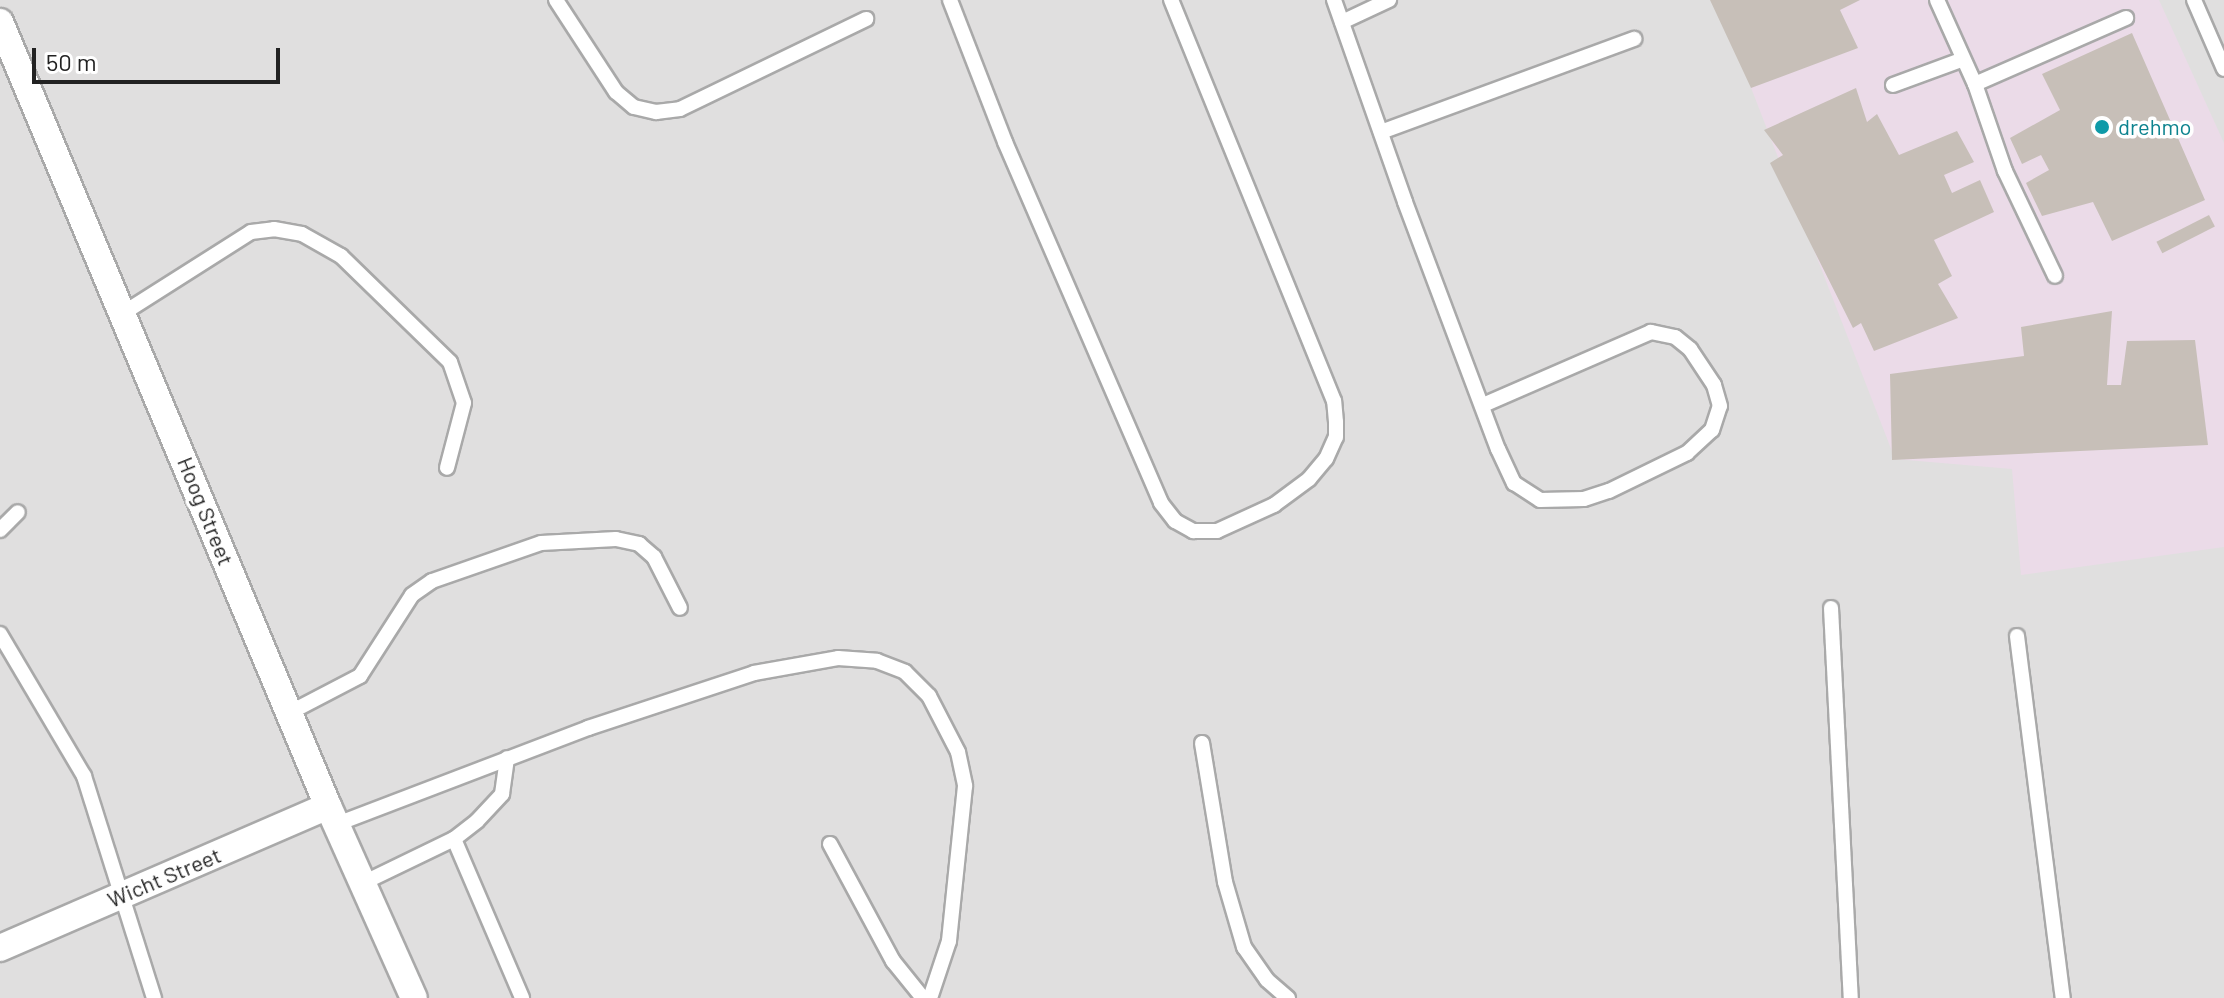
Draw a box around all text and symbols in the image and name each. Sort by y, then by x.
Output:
scale bar [36,32,284,82]
text: 50 m [46,47,97,76]
place label: drehmo [2118,114,2192,140]
marker: drehmo [2093,118,2111,136]
street label: Hoog Street [172,453,240,569]
street label: Wicht Street [103,841,225,913]

